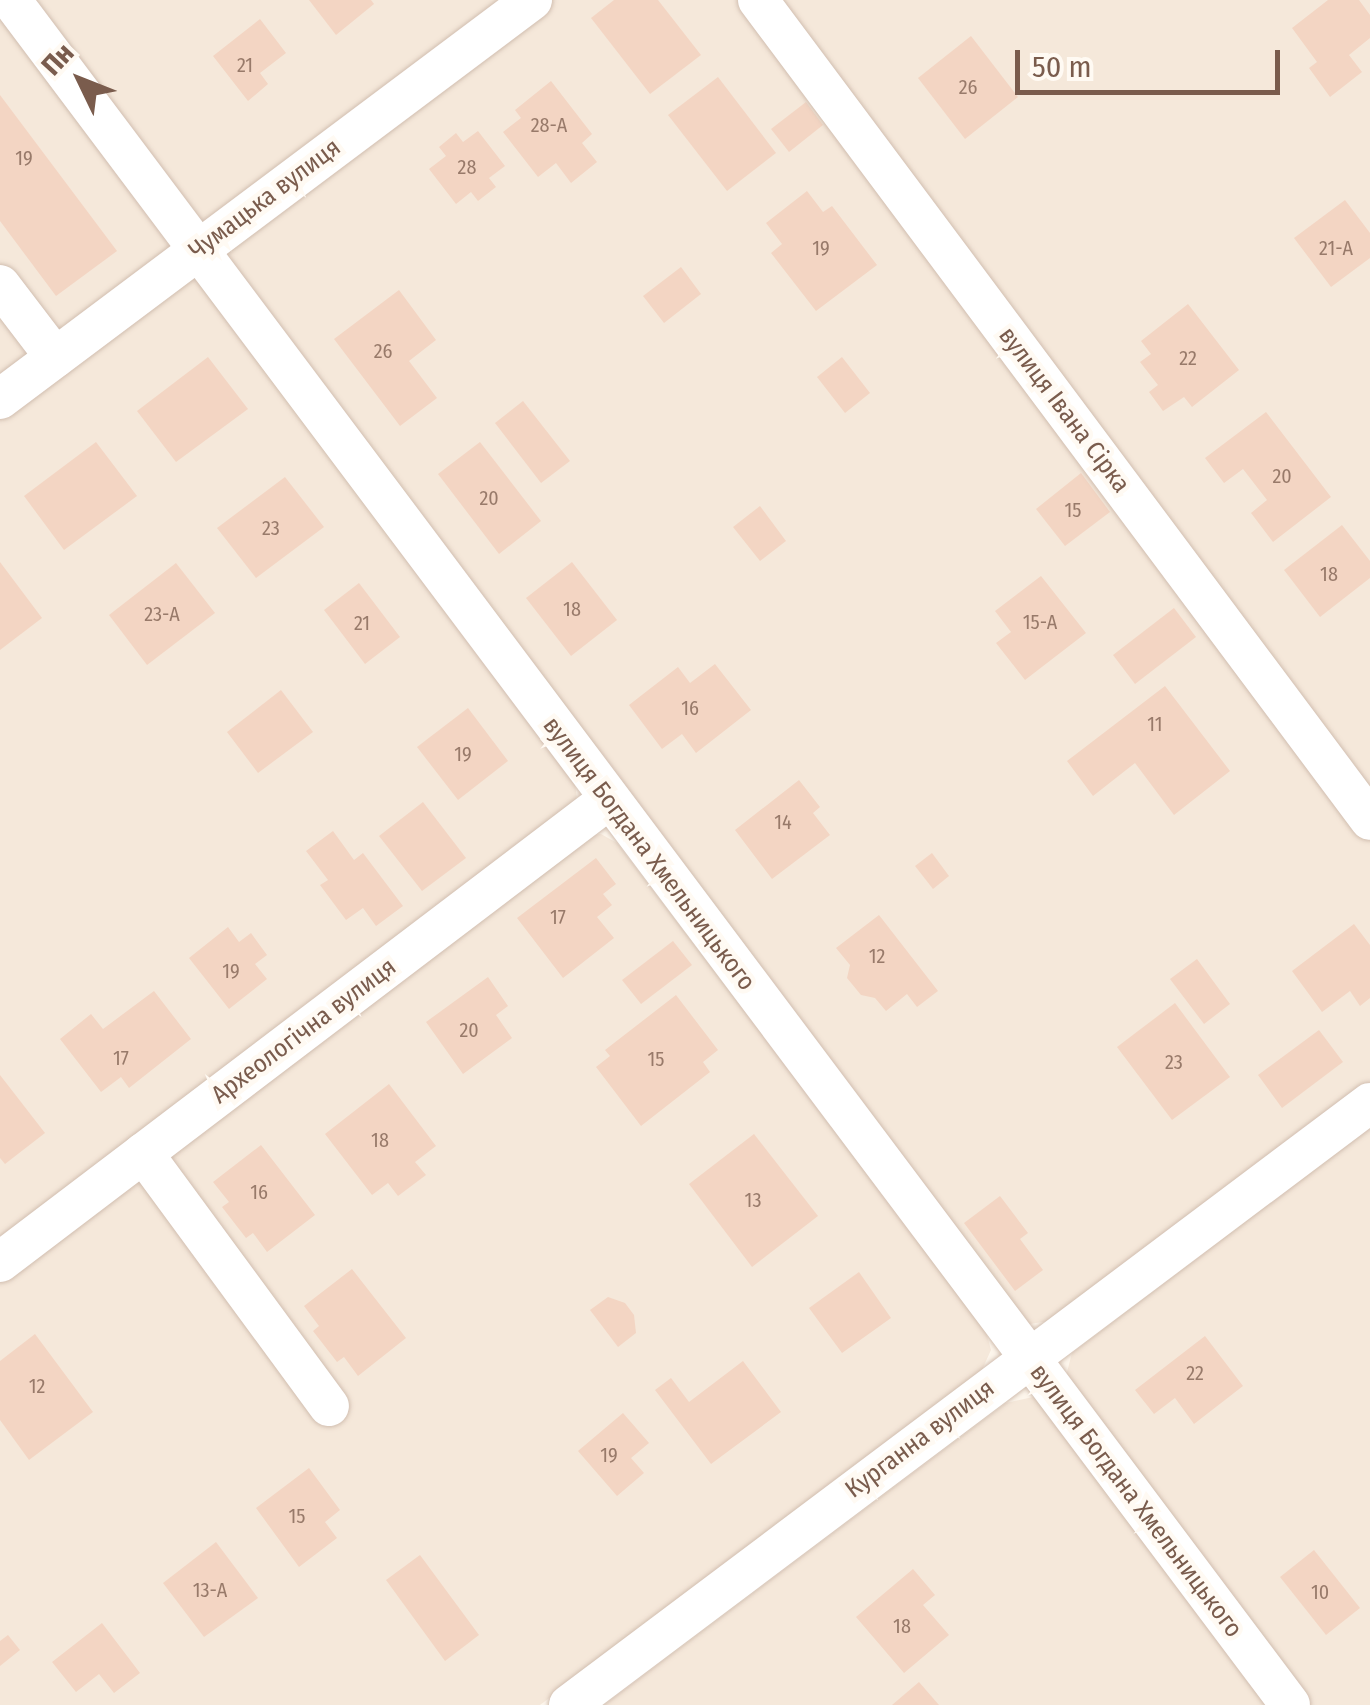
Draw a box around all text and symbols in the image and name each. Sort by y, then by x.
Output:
north arrow [30,30,130,130]
scale bar [1020,30,1285,92]
text: Пн [35,36,81,82]
text: 50 m [1032,49,1092,85]
house number: 21 [237,53,253,77]
house number: 26 [959,75,977,99]
house number: 28-А [531,113,567,137]
street label: Чумацька вулиця [184,132,346,266]
house number: 19 [15,146,33,170]
house number: 28 [458,155,476,179]
house number: 19 [812,236,830,260]
house number: 21-А [1319,236,1353,260]
street label: вулиця Івана Сірка [992,321,1136,499]
house number: 26 [374,339,392,363]
house number: 22 [1179,346,1197,370]
house number: 20 [1272,464,1292,488]
house number: 20 [479,486,499,510]
house number: 15 [1065,498,1081,522]
house number: 23 [262,516,280,540]
house number: 18 [1320,562,1338,586]
house number: 18 [563,597,581,621]
house number: 23-А [144,602,180,626]
house number: 15-А [1023,610,1057,634]
house number: 21 [354,611,370,635]
house number: 16 [681,696,699,720]
street label: вулиця Богдана Хмельницького [536,711,762,997]
house number: 11 [1147,712,1163,736]
house number: 19 [454,742,472,766]
house number: 14 [774,810,792,834]
house number: 17 [550,905,566,929]
house number: 12 [869,944,885,968]
street label: Археологічна вулиця [206,952,402,1110]
house number: 19 [222,959,240,983]
house number: 20 [459,1018,479,1042]
house number: 17 [113,1046,129,1070]
house number: 15 [648,1047,664,1071]
house number: 23 [1165,1050,1183,1074]
house number: 18 [371,1128,389,1152]
house number: 16 [250,1180,268,1204]
house number: 13 [745,1188,761,1212]
street label: вулиця Богдана Хмельницького [1023,1358,1249,1644]
house number: 22 [1186,1361,1204,1385]
street label: Курганна вулиця [840,1373,1000,1505]
house number: 12 [29,1374,45,1398]
house number: 19 [600,1443,618,1467]
house number: 15 [289,1504,305,1528]
house number: 13-А [193,1578,227,1602]
house number: 10 [1311,1580,1329,1604]
house number: 18 [893,1614,911,1638]

